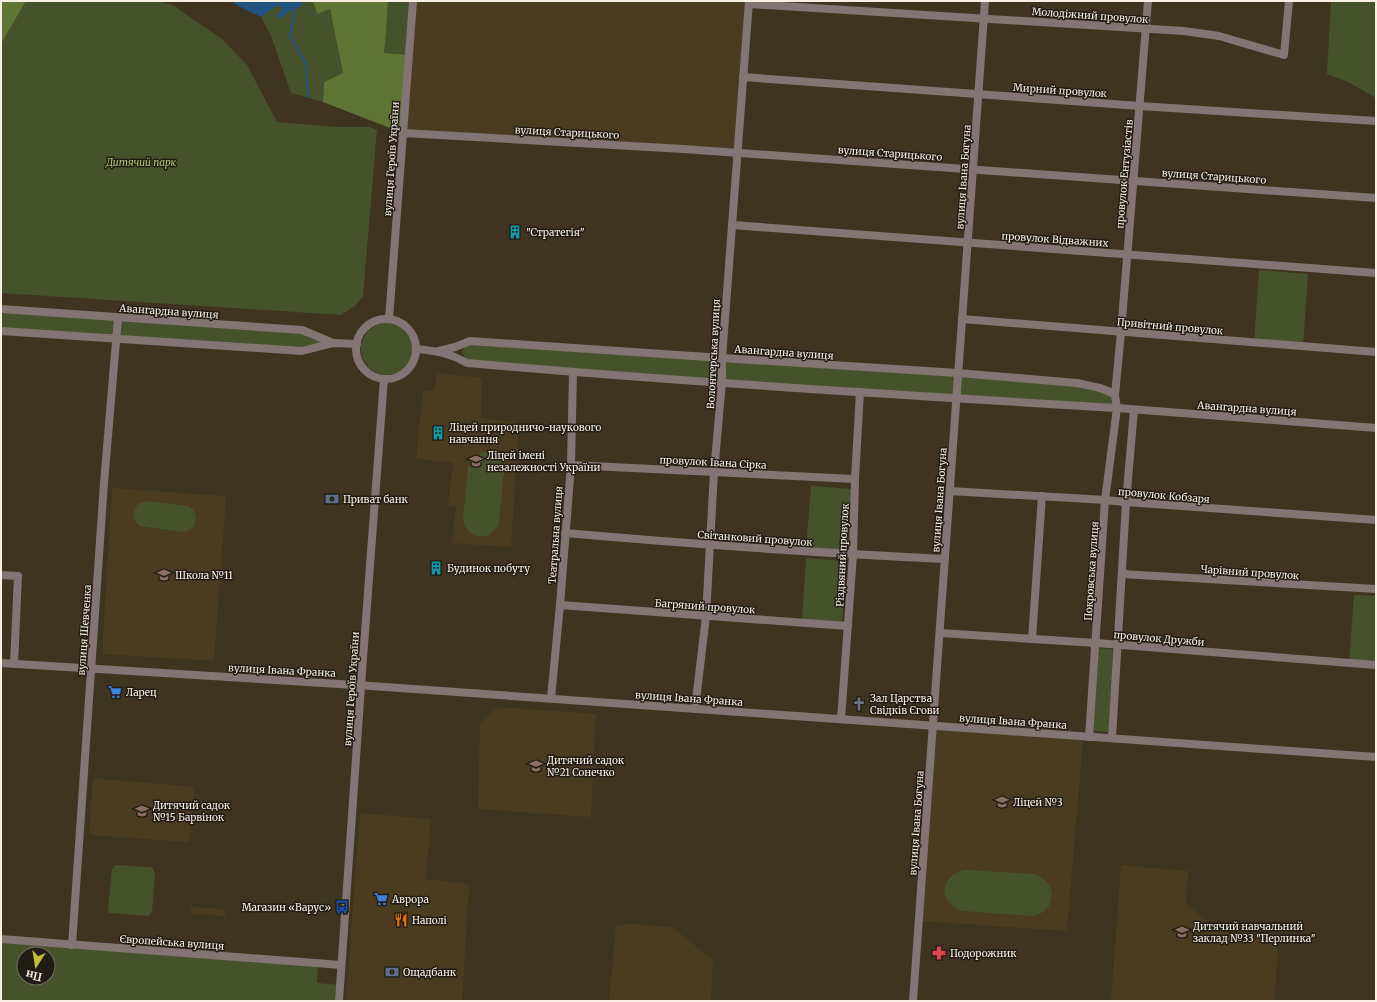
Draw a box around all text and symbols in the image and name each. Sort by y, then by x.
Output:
street label: Молодіжний провулок [1031,5,1149,26]
street label: Мирний провулок [1013,81,1108,100]
street label: вулиця Героїв України [381,101,402,217]
street label: провулок Ентузіастів [1113,119,1136,229]
street label: вулиця Старицького [514,123,620,142]
street label: вулиця Івана Богуна [953,124,974,230]
street label: вулиця Старицького [837,143,943,164]
park label: Дитячий парк [105,156,177,169]
street label: вулиця Старицького [1161,166,1267,187]
building icon: "Стратегія" [507,224,523,240]
place label: "Стратегія" [526,226,585,239]
street label: провулок Відважних [1001,229,1109,250]
street label: Волонтерська вулиця [704,299,723,409]
street label: Авангардна вулиця [118,301,219,321]
street label: Привітний провулок [1116,315,1224,338]
street label: Авангардна вулиця [733,342,834,362]
street label: Авангардна вулиця [1196,398,1297,418]
place label: Ліцей природничо-наукового навчання [449,421,602,446]
building icon: Ліцей природничо-наукового навчання [430,425,446,441]
street label: вулиця Івана Богуна [929,447,950,553]
place label: Ліцей імені незалежності України [487,449,601,474]
school or university icon: Ліцей імені незалежності України [468,453,484,469]
street label: провулок Івана Сірка [659,453,768,472]
street label: провулок Кобзаря [1118,485,1210,506]
street label: Театральна вулиця [546,486,565,584]
bank icon: Приват банк [324,491,340,507]
place label: Приват банк [343,493,409,506]
street label: Різдвяний провулок [833,502,852,607]
street label: Покровська вулиця [1082,521,1101,621]
street label: Світанковий провулок [697,528,814,549]
building icon: Будинок побуту [428,560,444,576]
place label: Будинок побуту [447,562,530,575]
street label: Чарівний провулок [1200,563,1300,582]
school or university icon: Школа №11 [156,567,172,583]
place label: Школа №11 [175,569,233,582]
street label: вулиця Шевченка [75,583,94,676]
street label: Багряний провулок [654,596,756,617]
street label: провулок Дружби [1113,628,1205,649]
street label: вулиця Героїв України [341,631,362,747]
street label: вулиця Івана Франка [228,661,337,680]
supermarket icon: Ларец [107,684,123,700]
place label: Ларец [126,686,157,699]
street label: вулиця Івана Франка [635,688,744,709]
place label: Зал Царства Свідків Єгови [870,692,940,717]
church icon: Зал Царства Свідків Єгови [851,696,867,712]
street label: вулиця Івана Франка [959,711,1068,732]
place label: Дитячий садок №21 Сонечко [547,754,625,779]
school or university icon: Дитячий садок №21 Сонечко [528,758,544,774]
street label: вулиця Івана Богуна [906,770,927,876]
school or university icon: Ліцей №3 [994,794,1010,810]
place label: Ліцей №3 [1013,796,1063,809]
place label: Дитячий садок №15 Барвінок [153,799,231,824]
school or university icon: Дитячий садок №15 Барвінок [134,803,150,819]
supermarket icon: Аврора [373,891,389,907]
place label: Аврора [391,893,429,906]
bus stop icon: Магазин «Варус» [334,899,350,915]
place label: Магазин «Варус» [242,901,331,914]
restaurant icon: Наполі [393,912,409,928]
place label: Наполі [412,914,447,927]
place label: Дитячий навчальний заклад №33 "Перлинка" [1193,920,1316,945]
school or university icon: Дитячий навчальний заклад №33 "Перлинка" [1174,924,1190,940]
street label: Європейська вулиця [119,932,225,953]
pharmacy icon: Подорожник [931,945,947,961]
north arrow [16,946,56,986]
place label: Подорожник [950,947,1017,960]
bank icon: Ощадбанк [384,964,400,980]
place label: Ощадбанк [403,966,457,979]
text: Пн [24,967,43,984]

